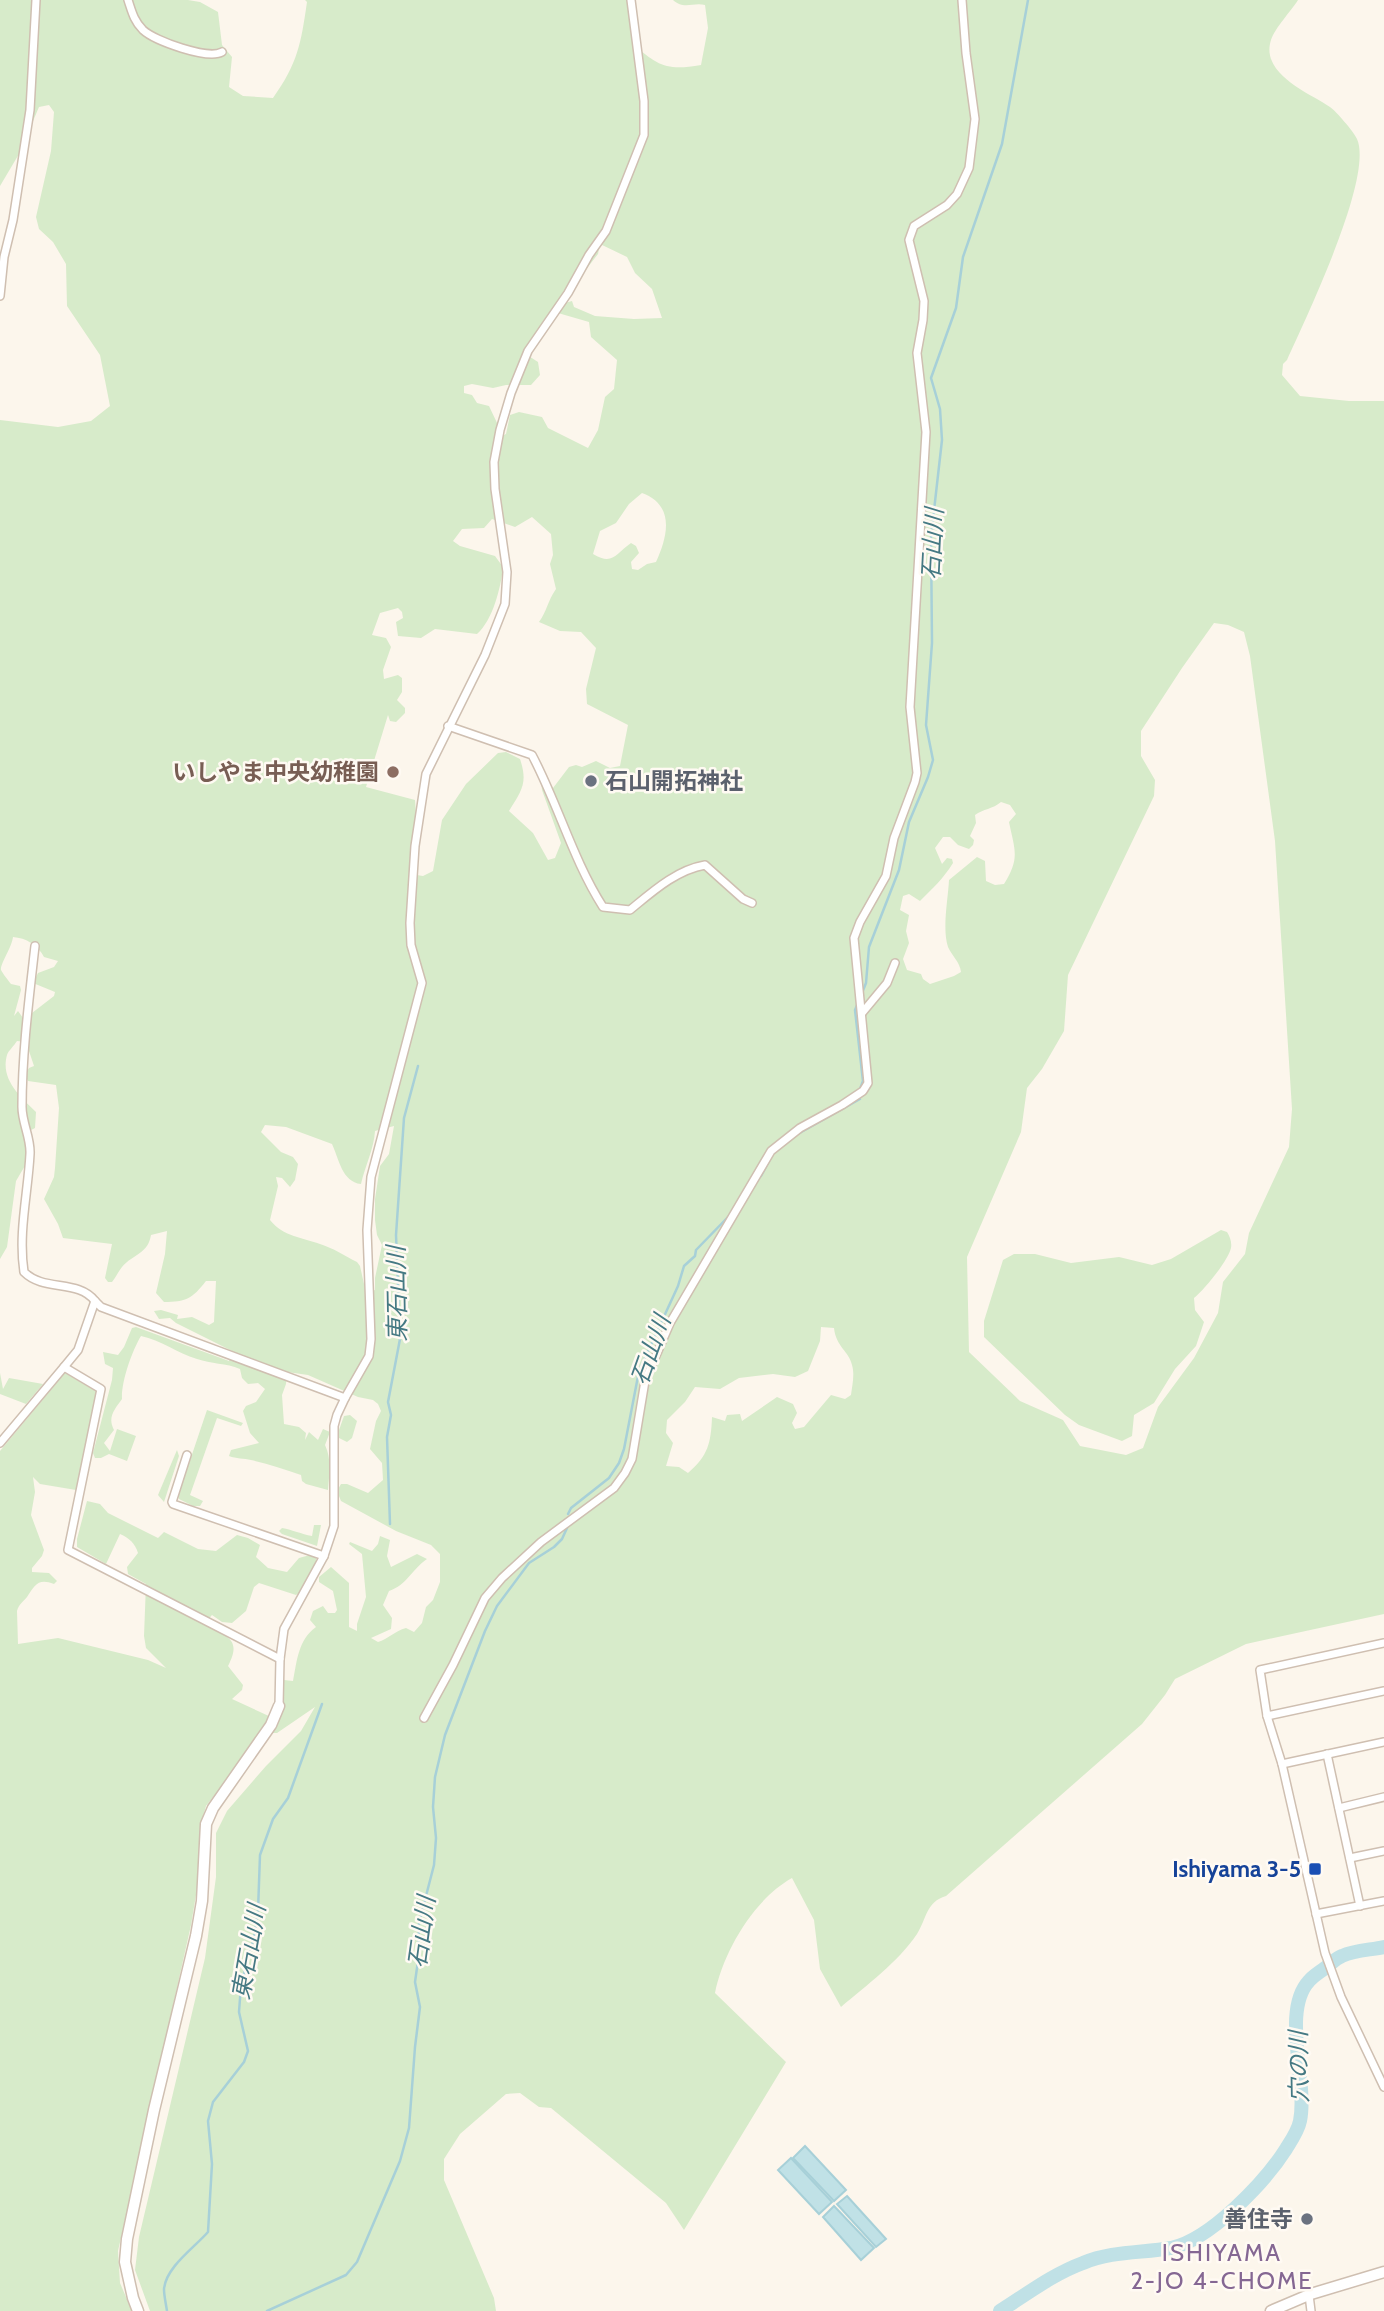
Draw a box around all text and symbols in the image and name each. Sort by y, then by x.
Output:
water label: 石山川 [916,504,949,581]
place label: いしやま中央幼稚園 [172,758,379,786]
marker: いしやま中央幼稚園 [385,764,401,780]
place label: 石山開拓神社 [605,767,743,795]
marker: 石山開拓神社 [583,773,599,789]
water label: 東石山川 [381,1243,412,1342]
water label: 石山川 [625,1308,677,1389]
place label: Ishiyama 3-5 [1172,1855,1301,1883]
marker: Ishiyama 3-5 [1307,1861,1323,1877]
water label: 石山川 [402,1891,441,1970]
water label: 東石山川 [226,1899,272,2002]
water label: 穴の川 [1283,2028,1314,2103]
place label: 善住寺 [1224,2205,1293,2233]
marker: 善住寺 [1299,2211,1315,2227]
district label: ISHIYAMA 2-JO 4-CHOME [1130,2238,1314,2295]

